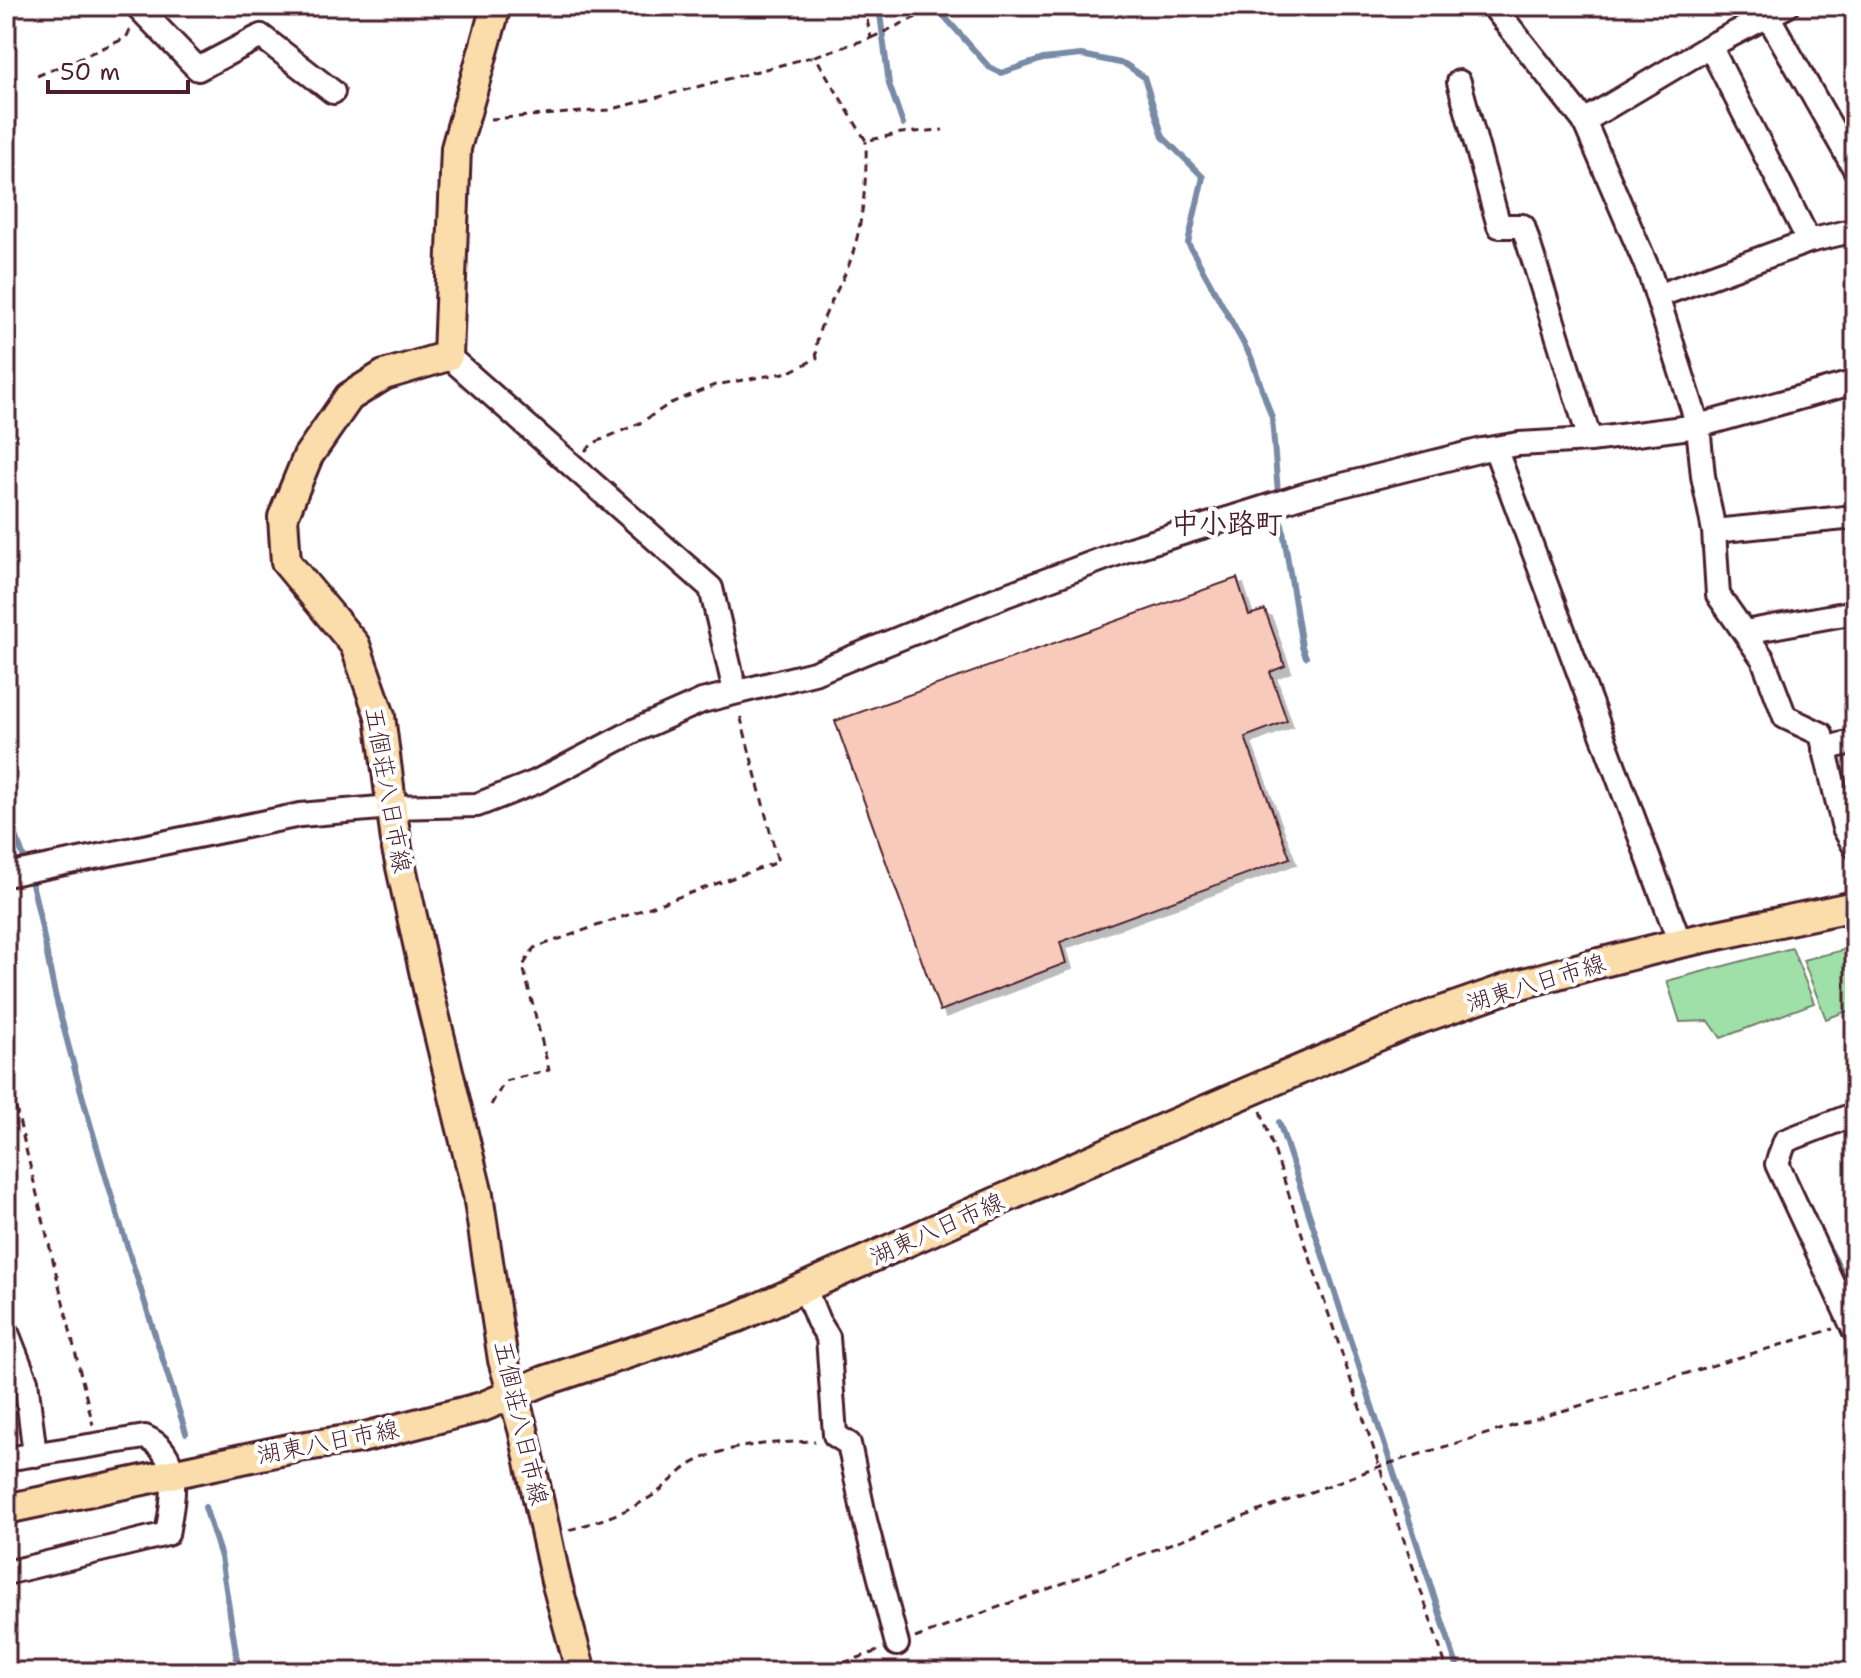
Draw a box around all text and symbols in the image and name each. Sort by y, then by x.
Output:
scale bar [48,44,188,94]
text: 50 m [60,56,120,88]
district label: 中小路町 [1171,504,1283,542]
street label: 五個荘八日市線 [358,704,418,876]
street label: 湖東八日市線 [1462,947,1610,1019]
street label: 湖東八日市線 [865,1185,1009,1273]
street label: 五個荘八日市線 [487,1338,555,1508]
street label: 湖東八日市線 [254,1413,402,1471]

